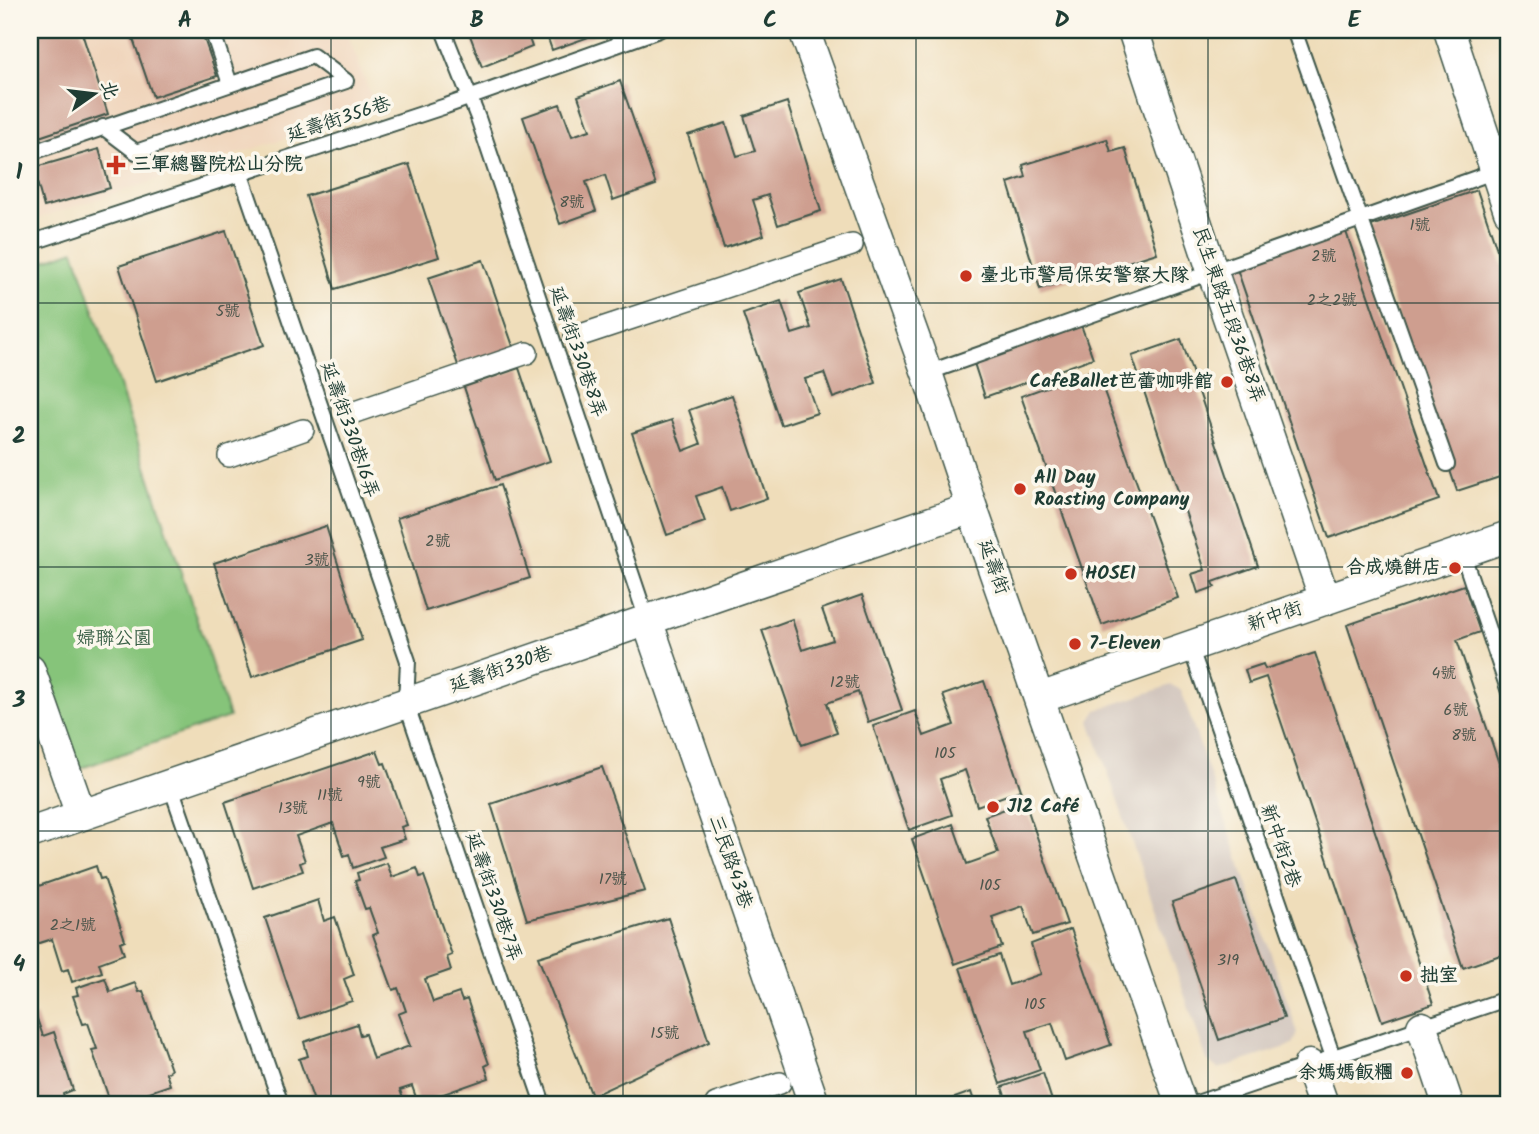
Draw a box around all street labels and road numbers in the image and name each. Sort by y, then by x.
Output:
street label: 延壽街356巷 [283,89,395,151]
street label: 民生東路五段36巷8弄 [1184,223,1272,407]
street label: 延壽街330巷8弄 [540,282,614,422]
street label: 延壽街330巷16弄 [312,358,386,502]
street label: 延壽街 [969,535,1017,599]
street label: 新中街 [1243,594,1307,640]
street label: 延壽街330巷 [445,638,557,702]
street label: 新中街2巷 [1252,800,1308,892]
street label: 三民路43巷 [700,811,760,913]
street label: 延壽街330巷7弄 [457,828,529,966]

